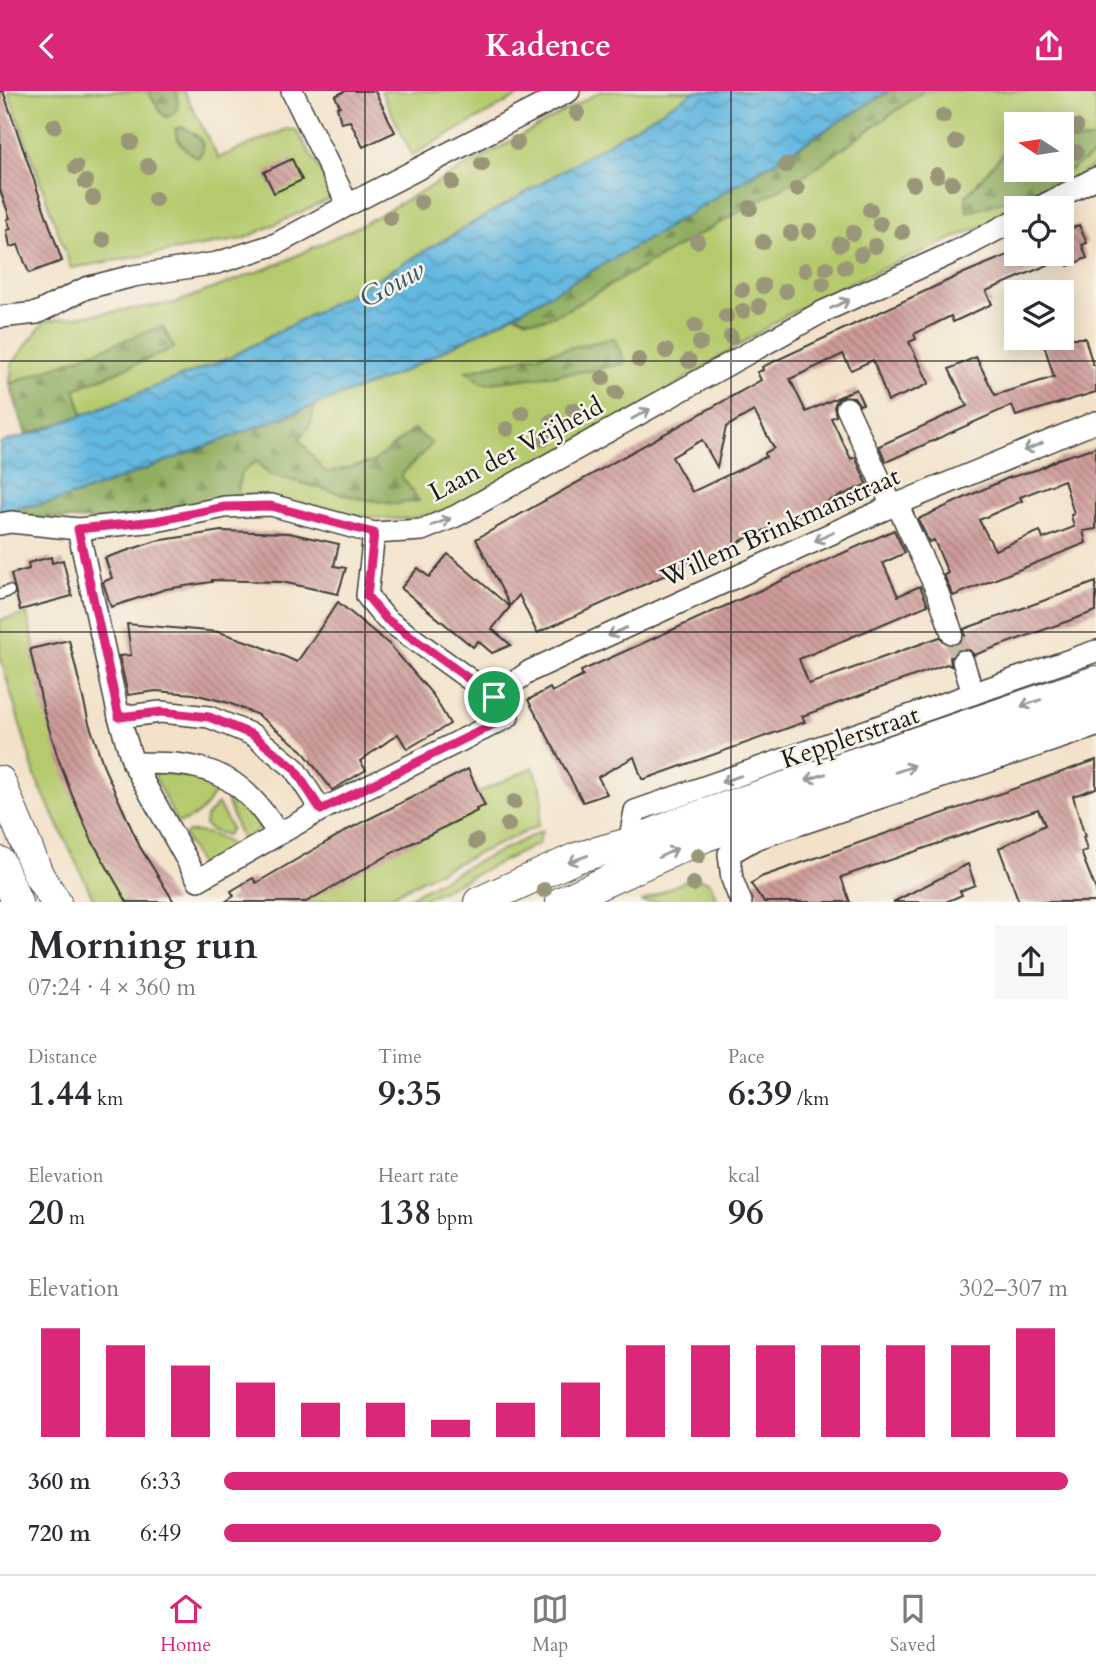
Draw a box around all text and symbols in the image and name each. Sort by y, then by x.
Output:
text: Kadence [485,24,611,68]
icon: back [28,27,66,65]
icon: share [1030,27,1068,65]
north arrow [1004,112,1074,182]
map controls [1004,112,1074,350]
button: locate [1004,196,1074,266]
water label: Gouw [353,251,432,317]
button: layers [1004,280,1074,350]
one-way arrow [829,297,850,310]
street label: Laan der Vrijheid [423,388,609,510]
one-way arrow [630,406,650,420]
one-way arrow [1022,441,1044,454]
street label: Willem Brinkmanstraat [654,458,905,596]
one-way arrow [429,515,451,528]
one-way arrow [814,531,835,544]
one-way arrow [607,625,628,639]
pin [464,667,524,727]
icon: arrive [475,678,513,716]
street label: Kepplerstraat [776,697,924,777]
one-way arrow [1021,698,1043,710]
one-way arrow [894,762,916,774]
one-way arrow [806,772,828,784]
one-way arrow [720,774,742,786]
one-way arrow [657,846,678,859]
one-way arrow [568,854,590,866]
text: Morning run [28,920,258,972]
button: share [994,925,1068,999]
text: 07:24 · 4 × 360 m [28,972,196,1003]
text: Distance [28,1044,97,1070]
text: Time [378,1044,422,1070]
text: Pace [728,1044,765,1070]
text: 1.44 [28,1070,92,1118]
text: 9:35 [378,1070,442,1118]
text: 6:39 [728,1070,792,1118]
text: km [92,1086,123,1112]
text: /km [792,1086,829,1112]
text: Elevation [28,1163,103,1189]
text: Heart rate [378,1163,459,1189]
text: kcal [728,1163,760,1189]
text: 20 [28,1189,64,1237]
text: 138 [378,1189,432,1237]
text: 96 [728,1189,764,1237]
text: m [64,1205,85,1231]
text: bpm [432,1205,473,1231]
text: Elevation [28,1273,119,1304]
text: 302–307 m [959,1273,1068,1304]
text: 360 m [28,1466,91,1497]
text: 6:33 [140,1466,181,1497]
text: 720 m [28,1518,91,1549]
text: 6:49 [140,1518,181,1549]
tab: Home [160,1590,211,1658]
tab: Map [531,1590,569,1658]
tab: Saved [890,1590,936,1658]

